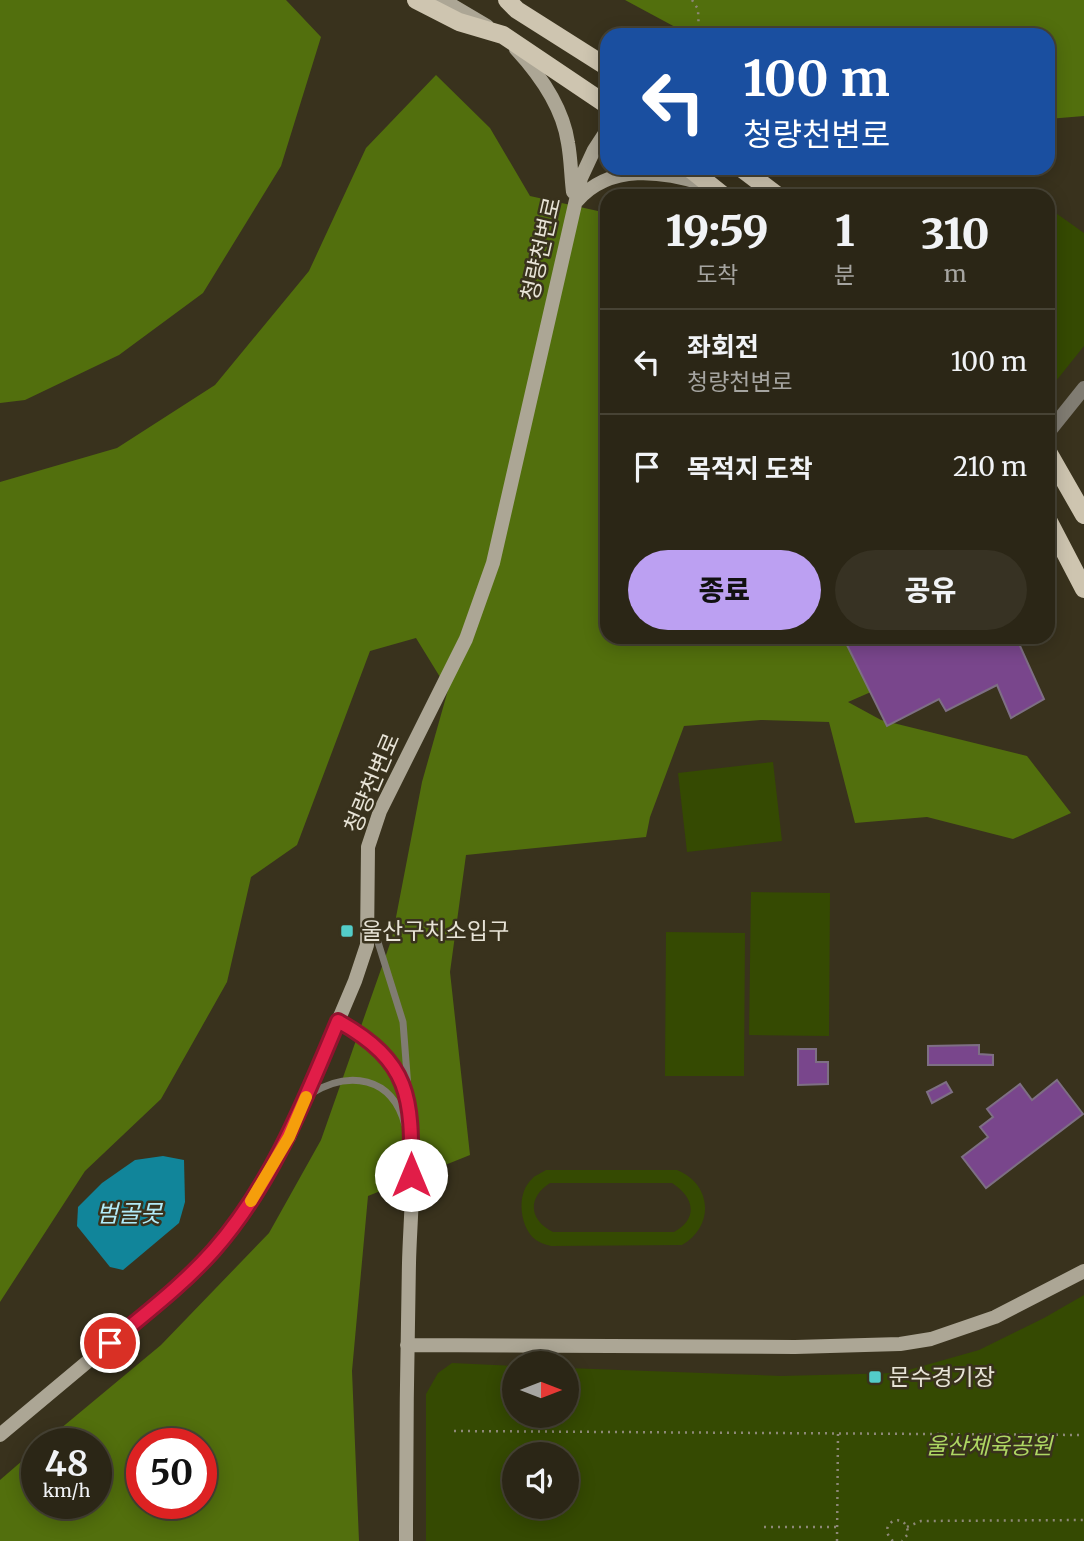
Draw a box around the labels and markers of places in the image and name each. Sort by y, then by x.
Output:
place label: 울산구치소입구 [361,916,509,945]
marker: 울산구치소입구 [339,923,355,939]
pin [80,1313,140,1373]
place label: 문수경기장 [889,1362,995,1391]
marker: 문수경기장 [867,1369,883,1385]

